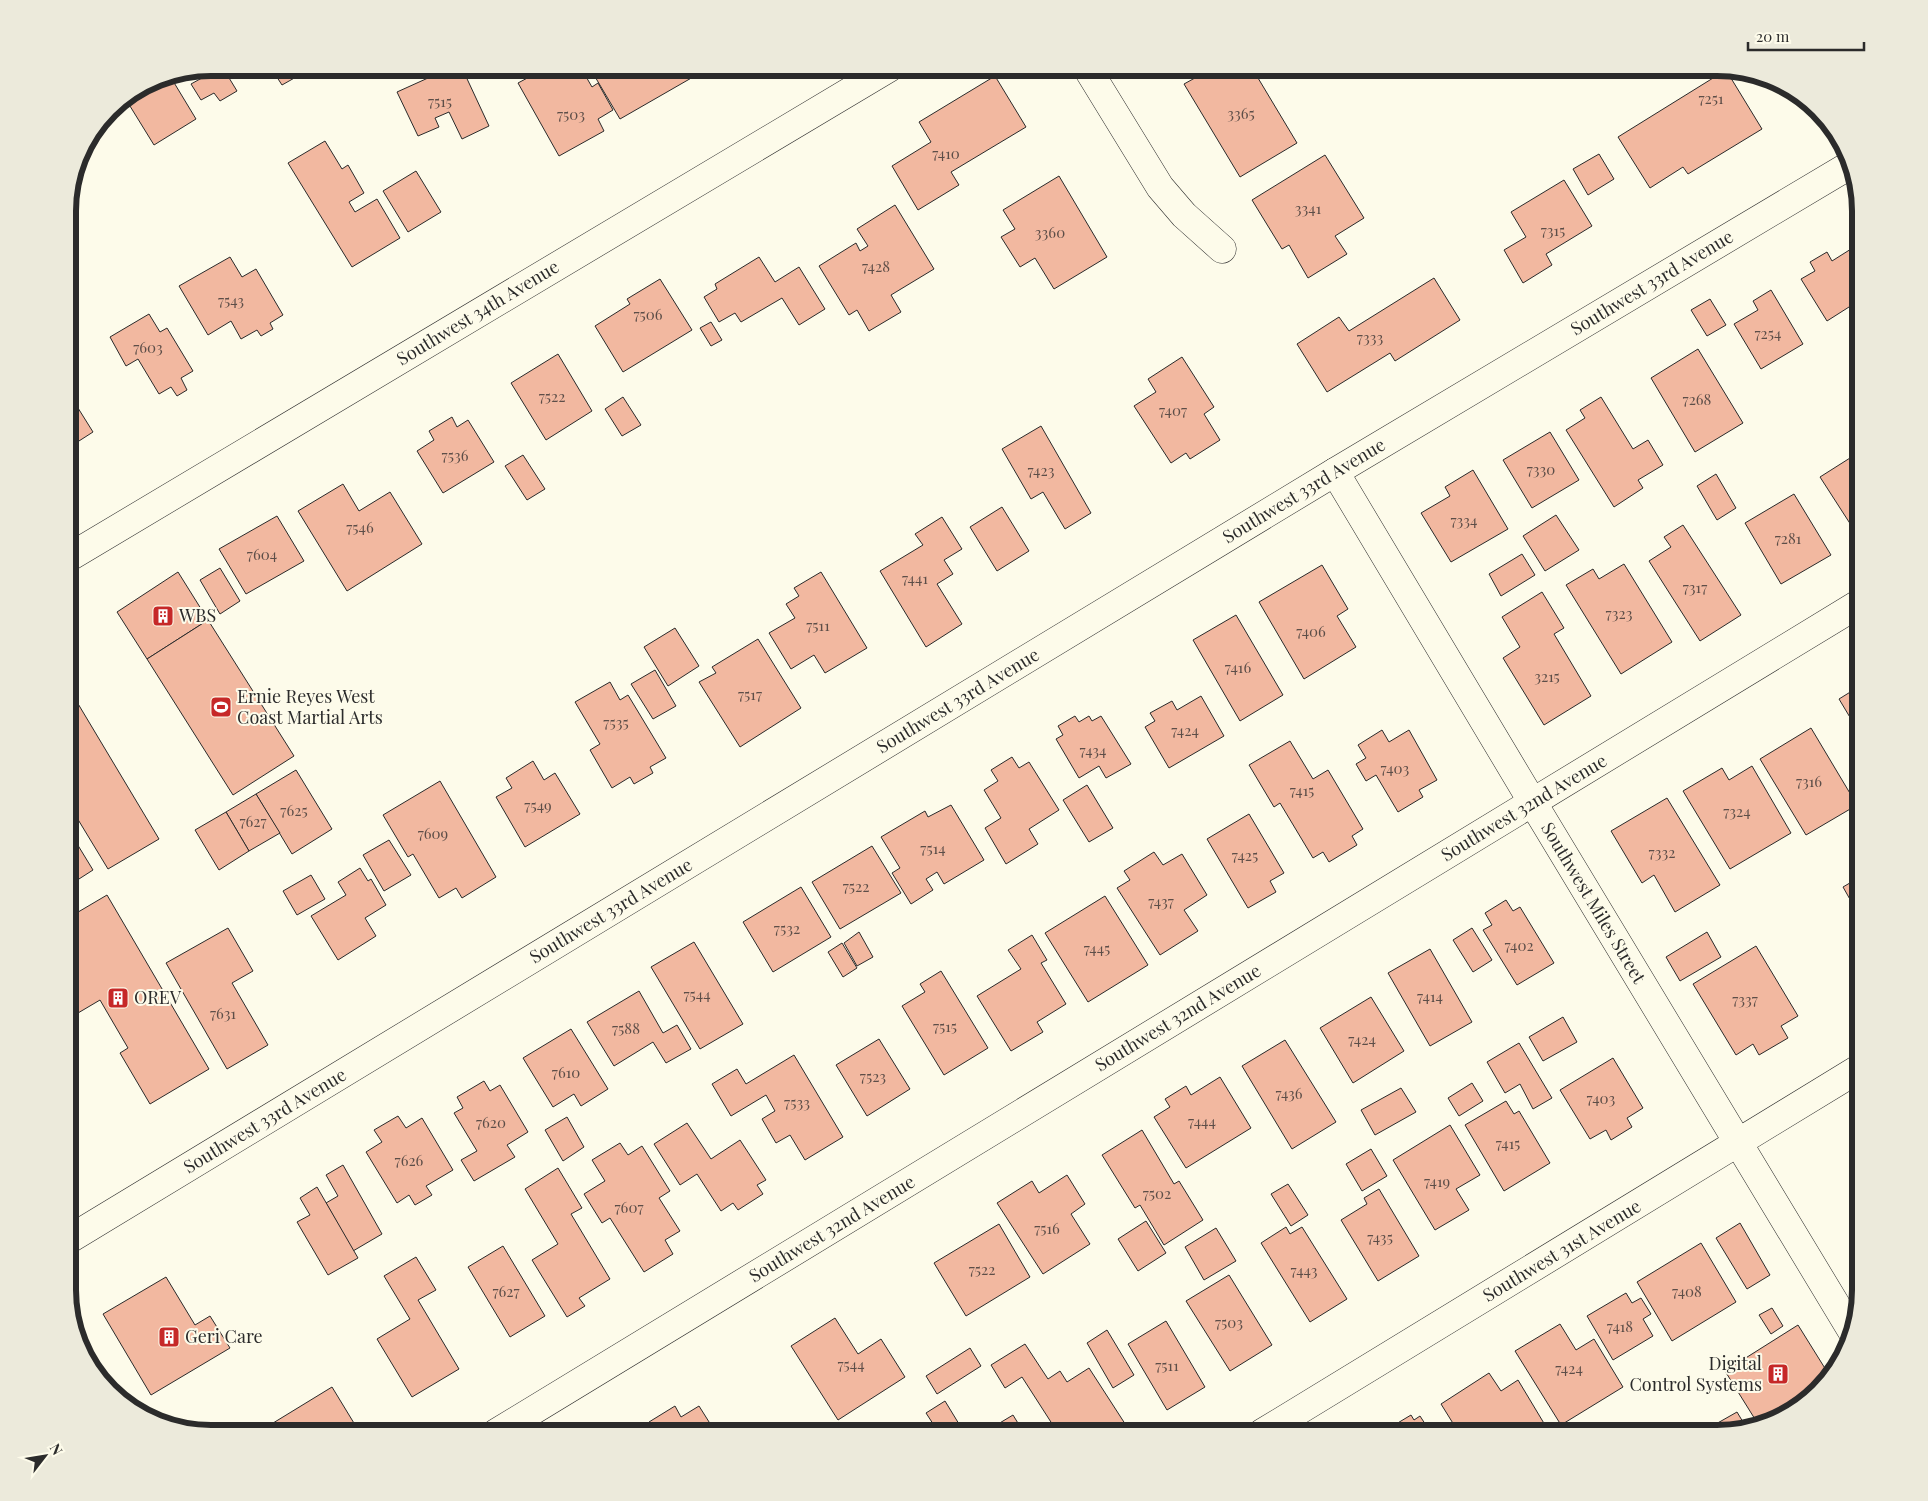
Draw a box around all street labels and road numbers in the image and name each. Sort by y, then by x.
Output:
street label: Southwest 33rd Avenue [1566,224,1737,340]
street label: Southwest 34th Avenue [392,254,563,370]
street label: Southwest 33rd Avenue [1218,432,1389,548]
street label: Southwest 33rd Avenue [872,642,1043,758]
street label: Southwest 32nd Avenue [1436,748,1611,866]
street label: Southwest Miles Street [1536,817,1652,988]
street label: Southwest 33rd Avenue [525,852,696,968]
street label: Southwest 32nd Avenue [1090,958,1265,1076]
street label: Southwest 33rd Avenue [179,1062,350,1178]
street label: Southwest 32nd Avenue [744,1169,919,1287]
street label: Southwest 31st Avenue [1478,1193,1645,1307]

